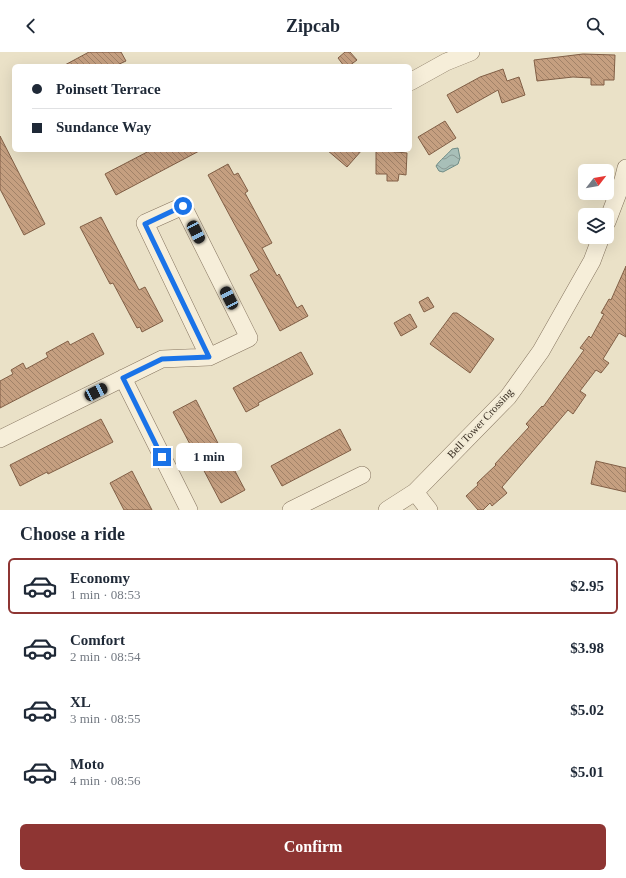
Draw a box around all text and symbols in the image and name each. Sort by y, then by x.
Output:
icon: back [20,15,42,37]
icon: search [584,15,606,37]
text: Zipcab [286,16,340,36]
text: Poinsett Terrace [56,81,161,97]
text: Sundance Way [56,119,151,135]
north arrow [578,164,614,200]
map controls [578,164,614,244]
route start [174,197,192,215]
button: layers [578,208,614,244]
car [185,219,207,245]
car [218,285,240,311]
car [83,381,109,403]
street label: Bell Tower Crossing [445,385,516,460]
callout: 1 min [176,443,242,471]
route end [153,448,171,466]
text: 1 min [193,449,225,464]
text: Choose a ride [20,524,125,544]
icon: car [22,568,58,604]
text: Economy [70,570,130,586]
text: $2.95 [570,578,604,594]
text: 1 min · 08:53 [70,587,140,602]
icon: car [22,630,58,666]
text: Comfort [70,632,125,648]
text: $3.98 [570,640,604,656]
text: 2 min · 08:54 [70,649,140,664]
icon: car [22,692,58,728]
text: XL [70,694,91,710]
text: $5.02 [570,702,604,718]
text: 3 min · 08:55 [70,711,140,726]
icon: car [22,754,58,790]
text: Moto [70,756,104,772]
text: $5.01 [570,764,604,780]
text: 4 min · 08:56 [70,773,140,788]
button: Confirm [20,824,606,870]

